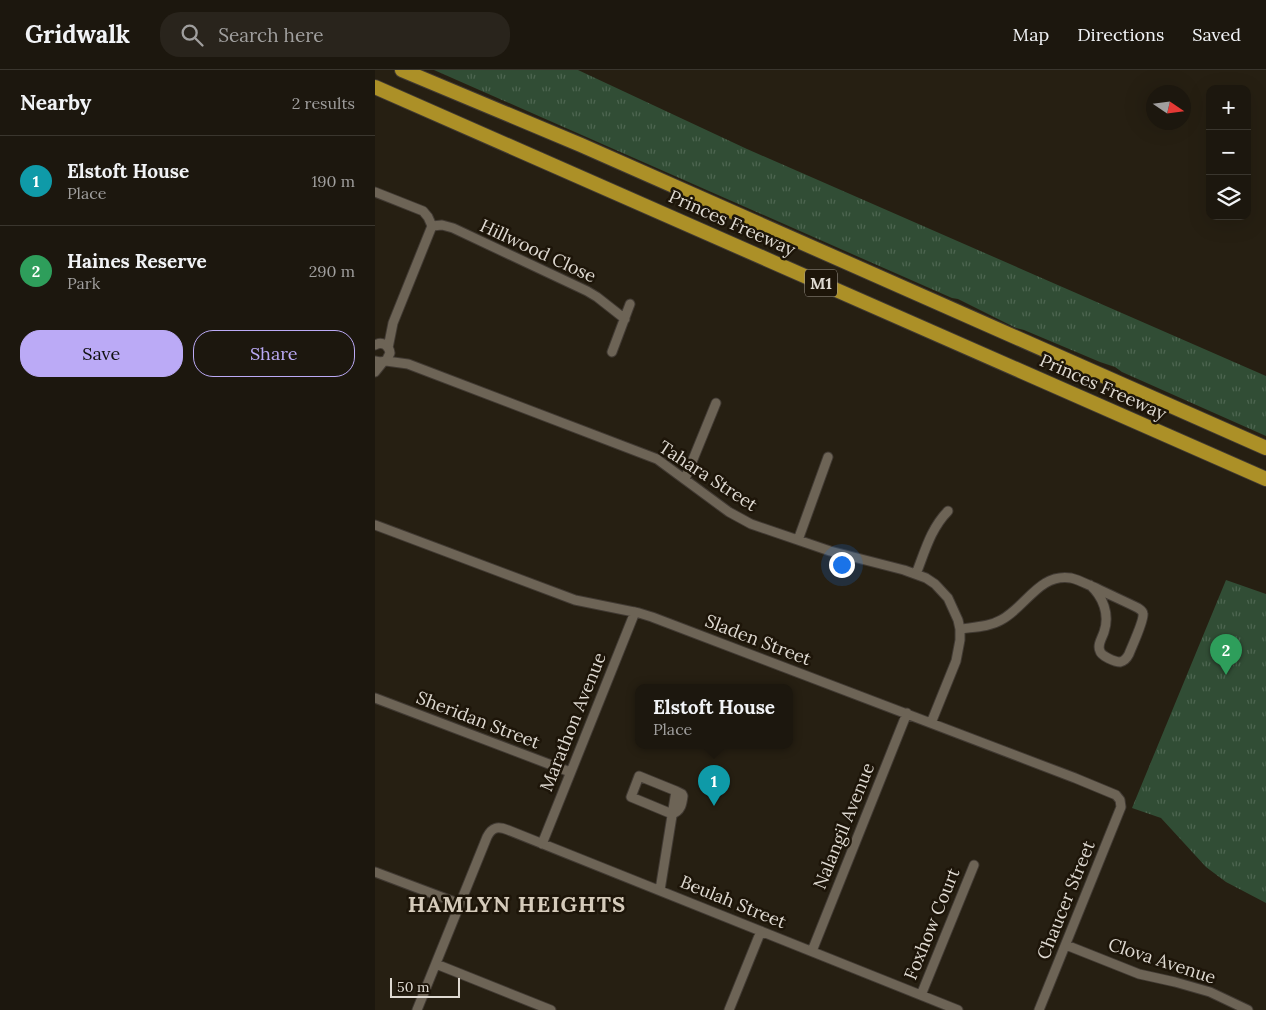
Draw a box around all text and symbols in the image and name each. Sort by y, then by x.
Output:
search box [160,12,510,57]
text: Gridwalk [25,19,130,50]
icon: search [178,21,206,49]
text: Search here [218,23,324,47]
text: Map [1013,23,1049,46]
text: Directions [1077,23,1164,46]
text: Saved [1192,23,1241,46]
north arrow [1146,85,1191,130]
map controls [1206,85,1251,220]
button: + [1206,85,1251,130]
text: Nearby [20,89,91,116]
text: 2 results [292,93,355,113]
button: − [1206,130,1251,175]
text: Elstoft House [67,159,189,183]
text: 1 [33,171,39,191]
text: 190 m [311,171,355,191]
button: layers [1206,175,1251,220]
text: Place [67,183,106,203]
street label: Princes Freeway [665,184,800,261]
street label: Hillwood Close [476,214,600,288]
text: Haines Reserve [67,249,207,273]
text: 2 [32,261,40,281]
text: 290 m [309,261,355,281]
road number: M1 [805,270,837,297]
text: Park [67,273,100,293]
button: Save [20,330,183,377]
button: Share [193,330,355,377]
street label: Princes Freeway [1036,348,1171,425]
street label: Tahara Street [655,435,762,516]
your location [829,552,855,578]
street label: Sladen Street [702,609,814,670]
pin: 2 [1210,634,1242,675]
street label: Marathon Avenue [534,649,611,795]
popup [635,684,793,749]
street label: Sheridan Street [413,685,543,754]
text: Elstoft House [653,695,775,719]
text: Place [653,719,692,739]
street label: Nalangil Avenue [808,759,879,892]
pin: 1 [698,765,730,806]
street label: Chaucer Street [1031,837,1100,963]
street label: Foxhow Court [899,864,964,983]
street label: Beulah Street [677,870,790,933]
district label: HAMLYN HEIGHTS [408,890,626,918]
street label: Clova Avenue [1105,932,1219,989]
scale bar [390,975,460,998]
text: 50 m [397,978,430,996]

